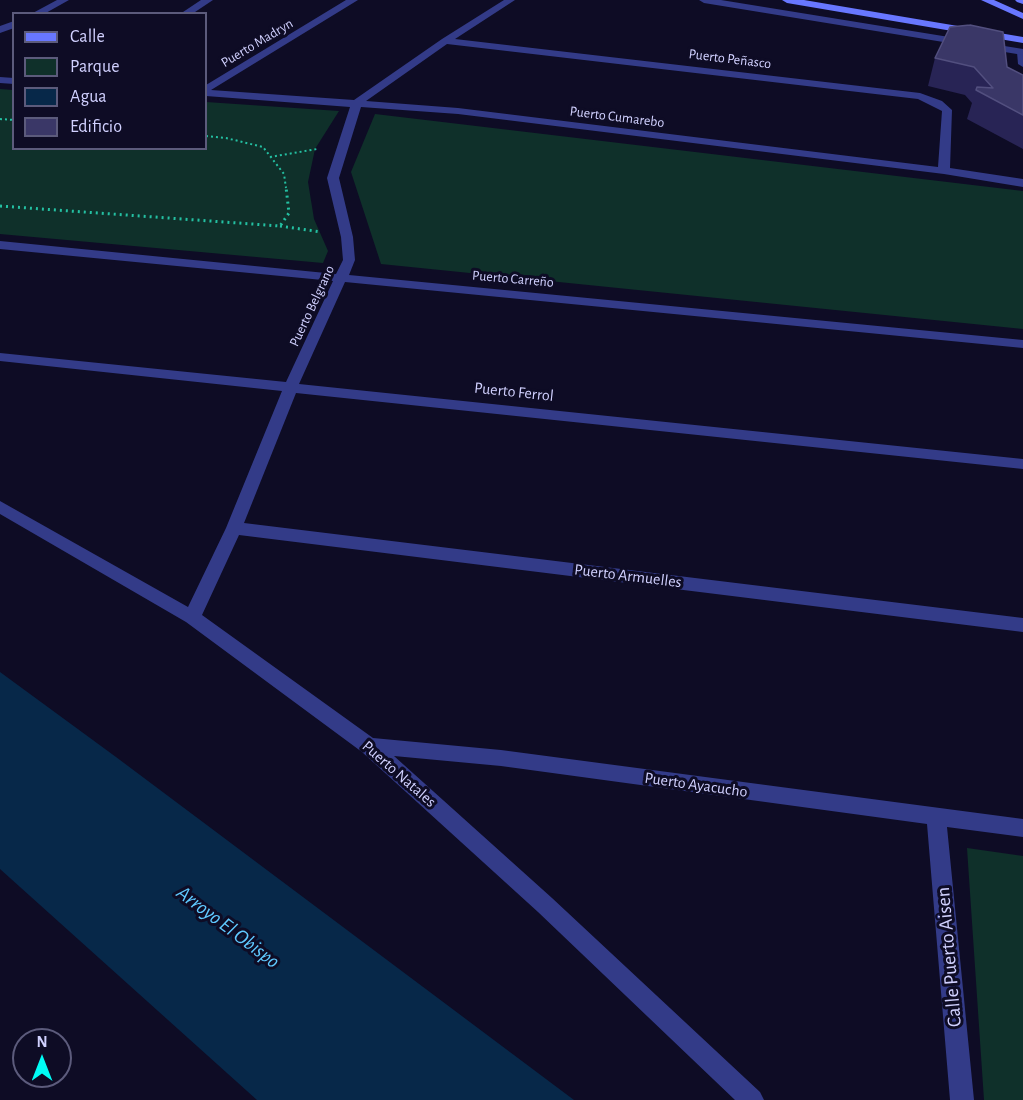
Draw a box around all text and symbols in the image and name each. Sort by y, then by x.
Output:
legend [12,12,207,150]
street label: Puerto Madryn [218,15,296,71]
text: Calle [70,28,105,46]
street label: Puerto Peñasco [688,46,772,72]
text: Parque [70,58,119,76]
text: Agua [70,88,107,106]
street label: Puerto Cumarebo [569,103,665,131]
text: Edificio [70,118,122,136]
street label: Puerto Belgrano [286,263,338,349]
street label: Puerto Carreño [472,267,554,291]
street label: Puerto Ferrol [473,378,555,406]
street label: Puerto Armuelles [573,560,683,592]
street label: Puerto Natales [358,737,440,811]
street label: Puerto Ayacucho [643,768,749,802]
water label: Arroyo El Obispo [171,880,285,974]
street label: Calle Puerto Aisen [931,886,967,1028]
north arrow [12,1028,72,1088]
text: N [36,1034,48,1050]

